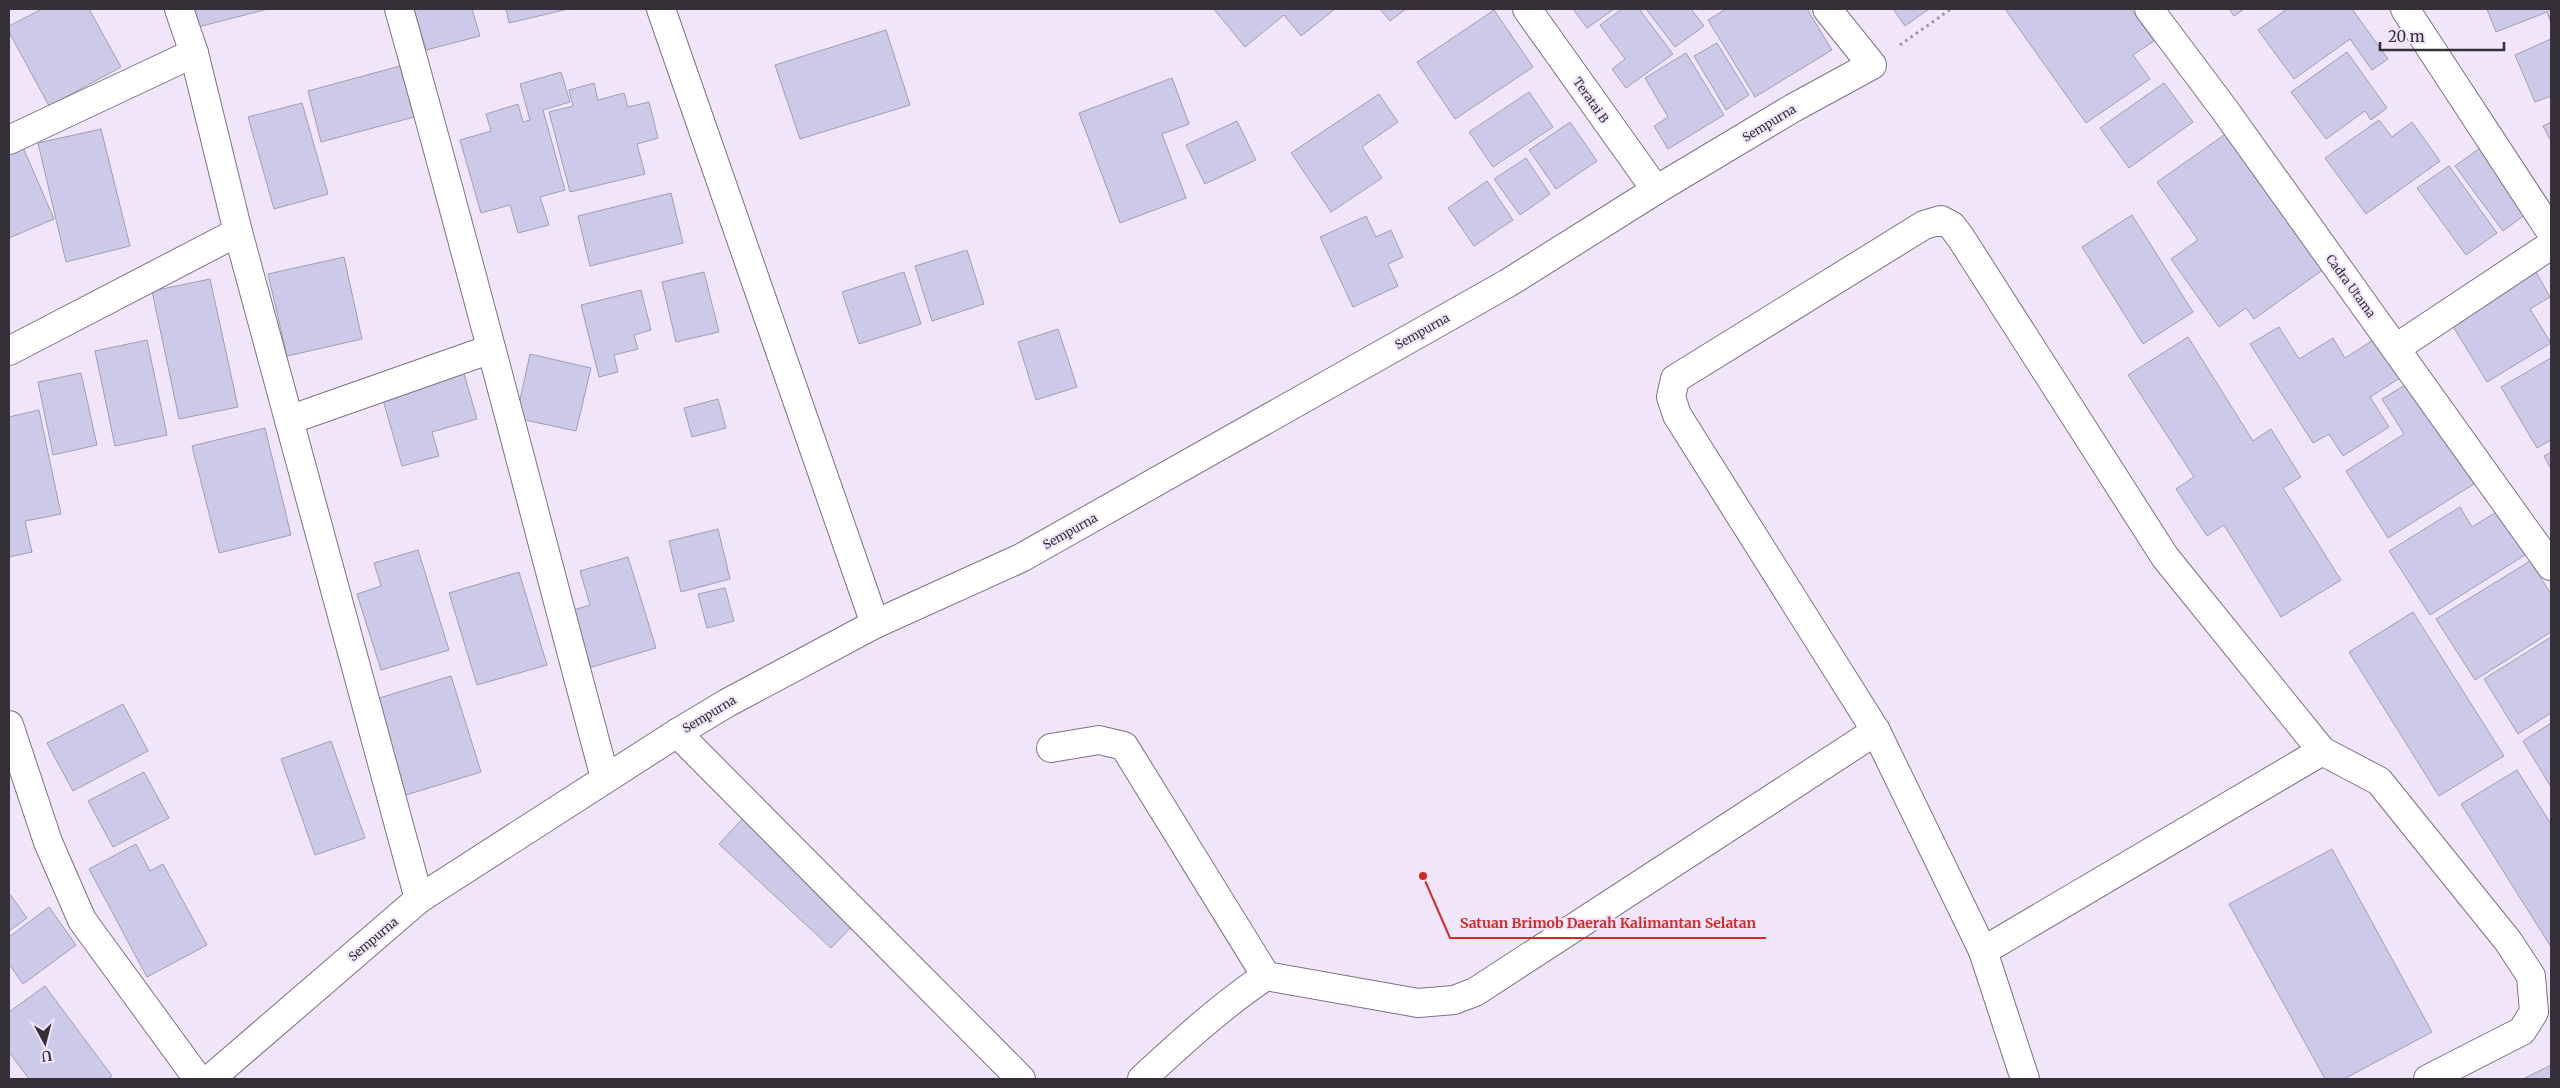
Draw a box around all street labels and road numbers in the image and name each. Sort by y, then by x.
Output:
street label: Teratai B [1570,74,1612,126]
street label: Sempurna [1739,101,1799,145]
street label: Cadra Utama [2323,251,2379,321]
street label: Sempurna [1392,310,1452,352]
street label: Sempurna [1040,510,1100,552]
street label: Sempurna [679,692,739,736]
street label: Sempurna [345,914,401,964]

